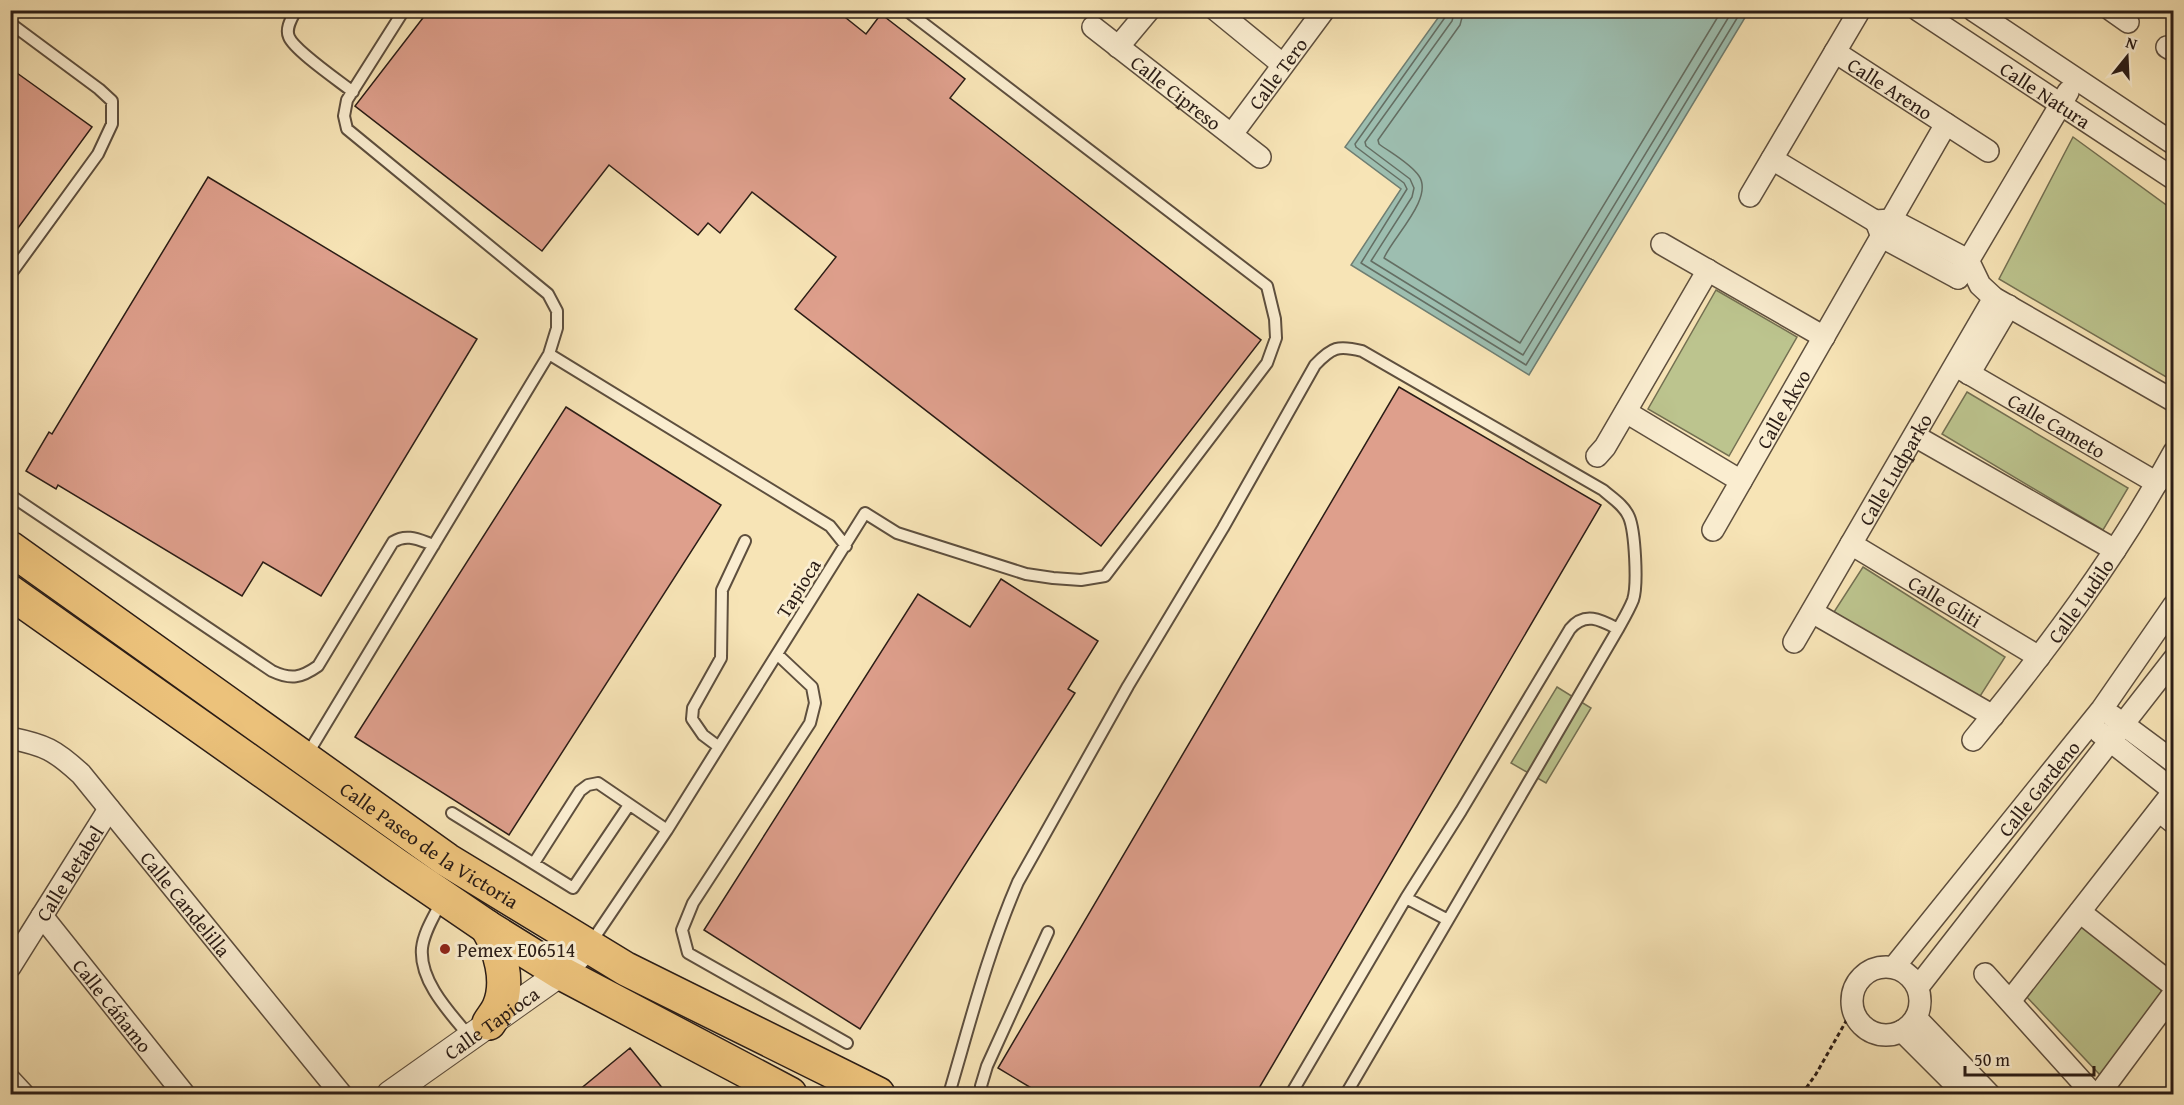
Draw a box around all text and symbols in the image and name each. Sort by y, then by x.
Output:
north arrow [2097,27,2157,87]
text: N [2123,30,2141,56]
street label: Calle Tero [1241,31,1314,115]
street label: Calle Cipreso [1125,47,1228,137]
street label: Calle Areno [1842,50,1939,126]
street label: Calle Natura [1995,54,2097,135]
street label: Calle Akvo [1748,363,1817,454]
street label: Calle Cameto [2003,385,2111,465]
street label: Calle Ludparko [1851,408,1939,530]
street label: Tapioca [769,552,828,623]
street label: Calle Ludilo [2040,552,2120,649]
street label: Calle Gliti [1903,567,1988,634]
street label: Calle Gardeno [1991,734,2086,842]
street label: Calle Paseo de la Victoria [335,774,525,915]
street label: Calle Betabel [28,819,110,926]
street label: Calle Candelilla [134,844,238,963]
place label: Pemex E06514 [457,935,575,964]
marker: Pemex E06514 [438,942,452,956]
street label: Calle Cáñamo [67,952,160,1058]
street label: Calle Tapioca [438,978,545,1066]
scale bar [1965,1039,2094,1077]
text: 50 m [1974,1046,2010,1073]

